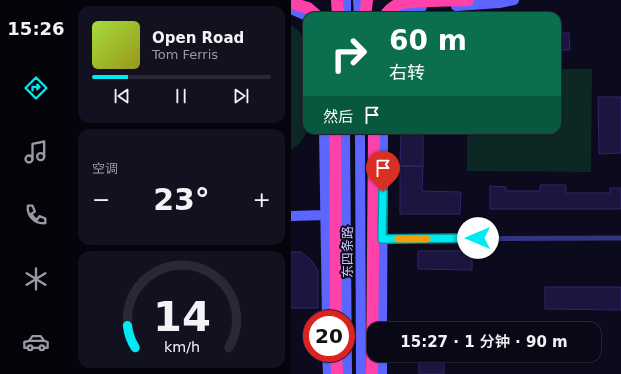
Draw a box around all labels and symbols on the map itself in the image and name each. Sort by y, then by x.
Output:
pin [366,151,400,192]
position arrow [457,217,499,259]
street label: 东四条路 [340,226,355,278]
speed limit sign: 20 [303,310,355,362]

